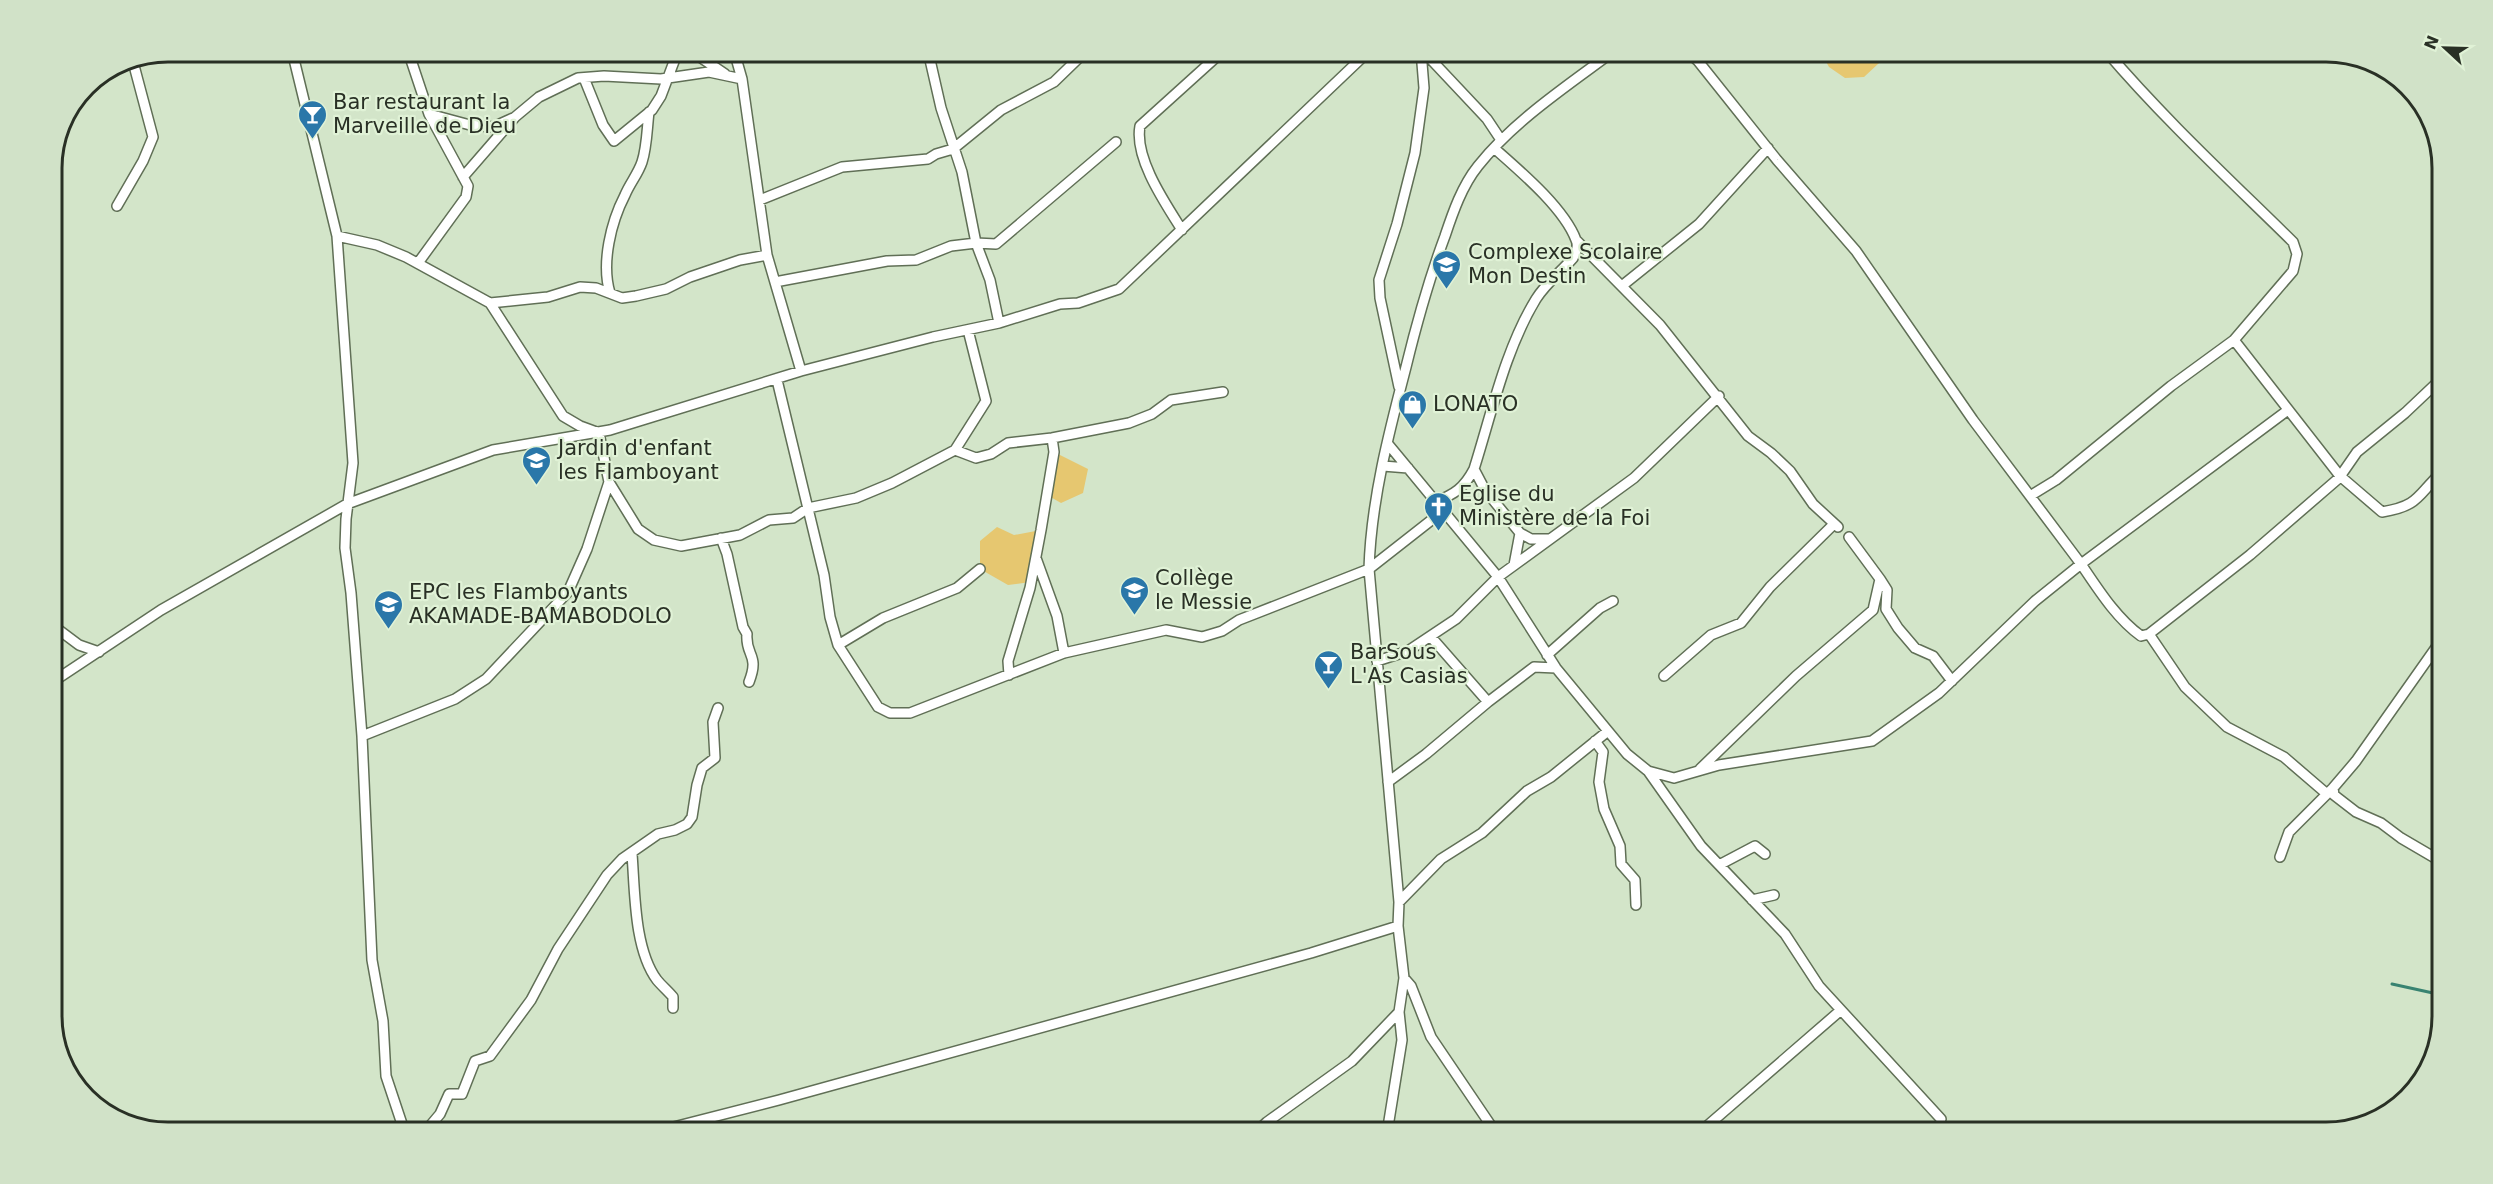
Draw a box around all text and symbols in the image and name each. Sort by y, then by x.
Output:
north arrow [2415,18,2475,78]
text: N [2420,33,2443,52]
place label: Bar restaurant la Marveille de Dieu [333,90,516,138]
bar icon: Bar restaurant la Marveille de Dieu [296,98,328,140]
place label: Complexe Scolaire Mon Destin [1468,240,1662,288]
school or university icon: Complexe Scolaire Mon Destin [1431,248,1463,290]
shop icon: LONATO [1396,388,1428,430]
place label: LONATO [1433,392,1518,416]
place label: Jardin d'enfant les Flamboyant [556,436,719,484]
school or university icon: Jardin d'enfant les Flamboyant [521,444,553,486]
place label: Eglise du Ministère de la Foi [1459,482,1650,530]
church icon: Eglise du Ministère de la Foi [1422,490,1454,532]
place label: Collège le Messie [1155,566,1252,614]
school or university icon: Collège le Messie [1118,574,1150,616]
place label: EPC les Flamboyants AKAMADE-BAMABODOLO [409,580,672,628]
school or university icon: EPC les Flamboyants AKAMADE-BAMABODOLO [372,588,404,630]
place label: BarSous L'As Casias [1350,640,1468,688]
bar icon: BarSous L'As Casias [1313,648,1345,690]

